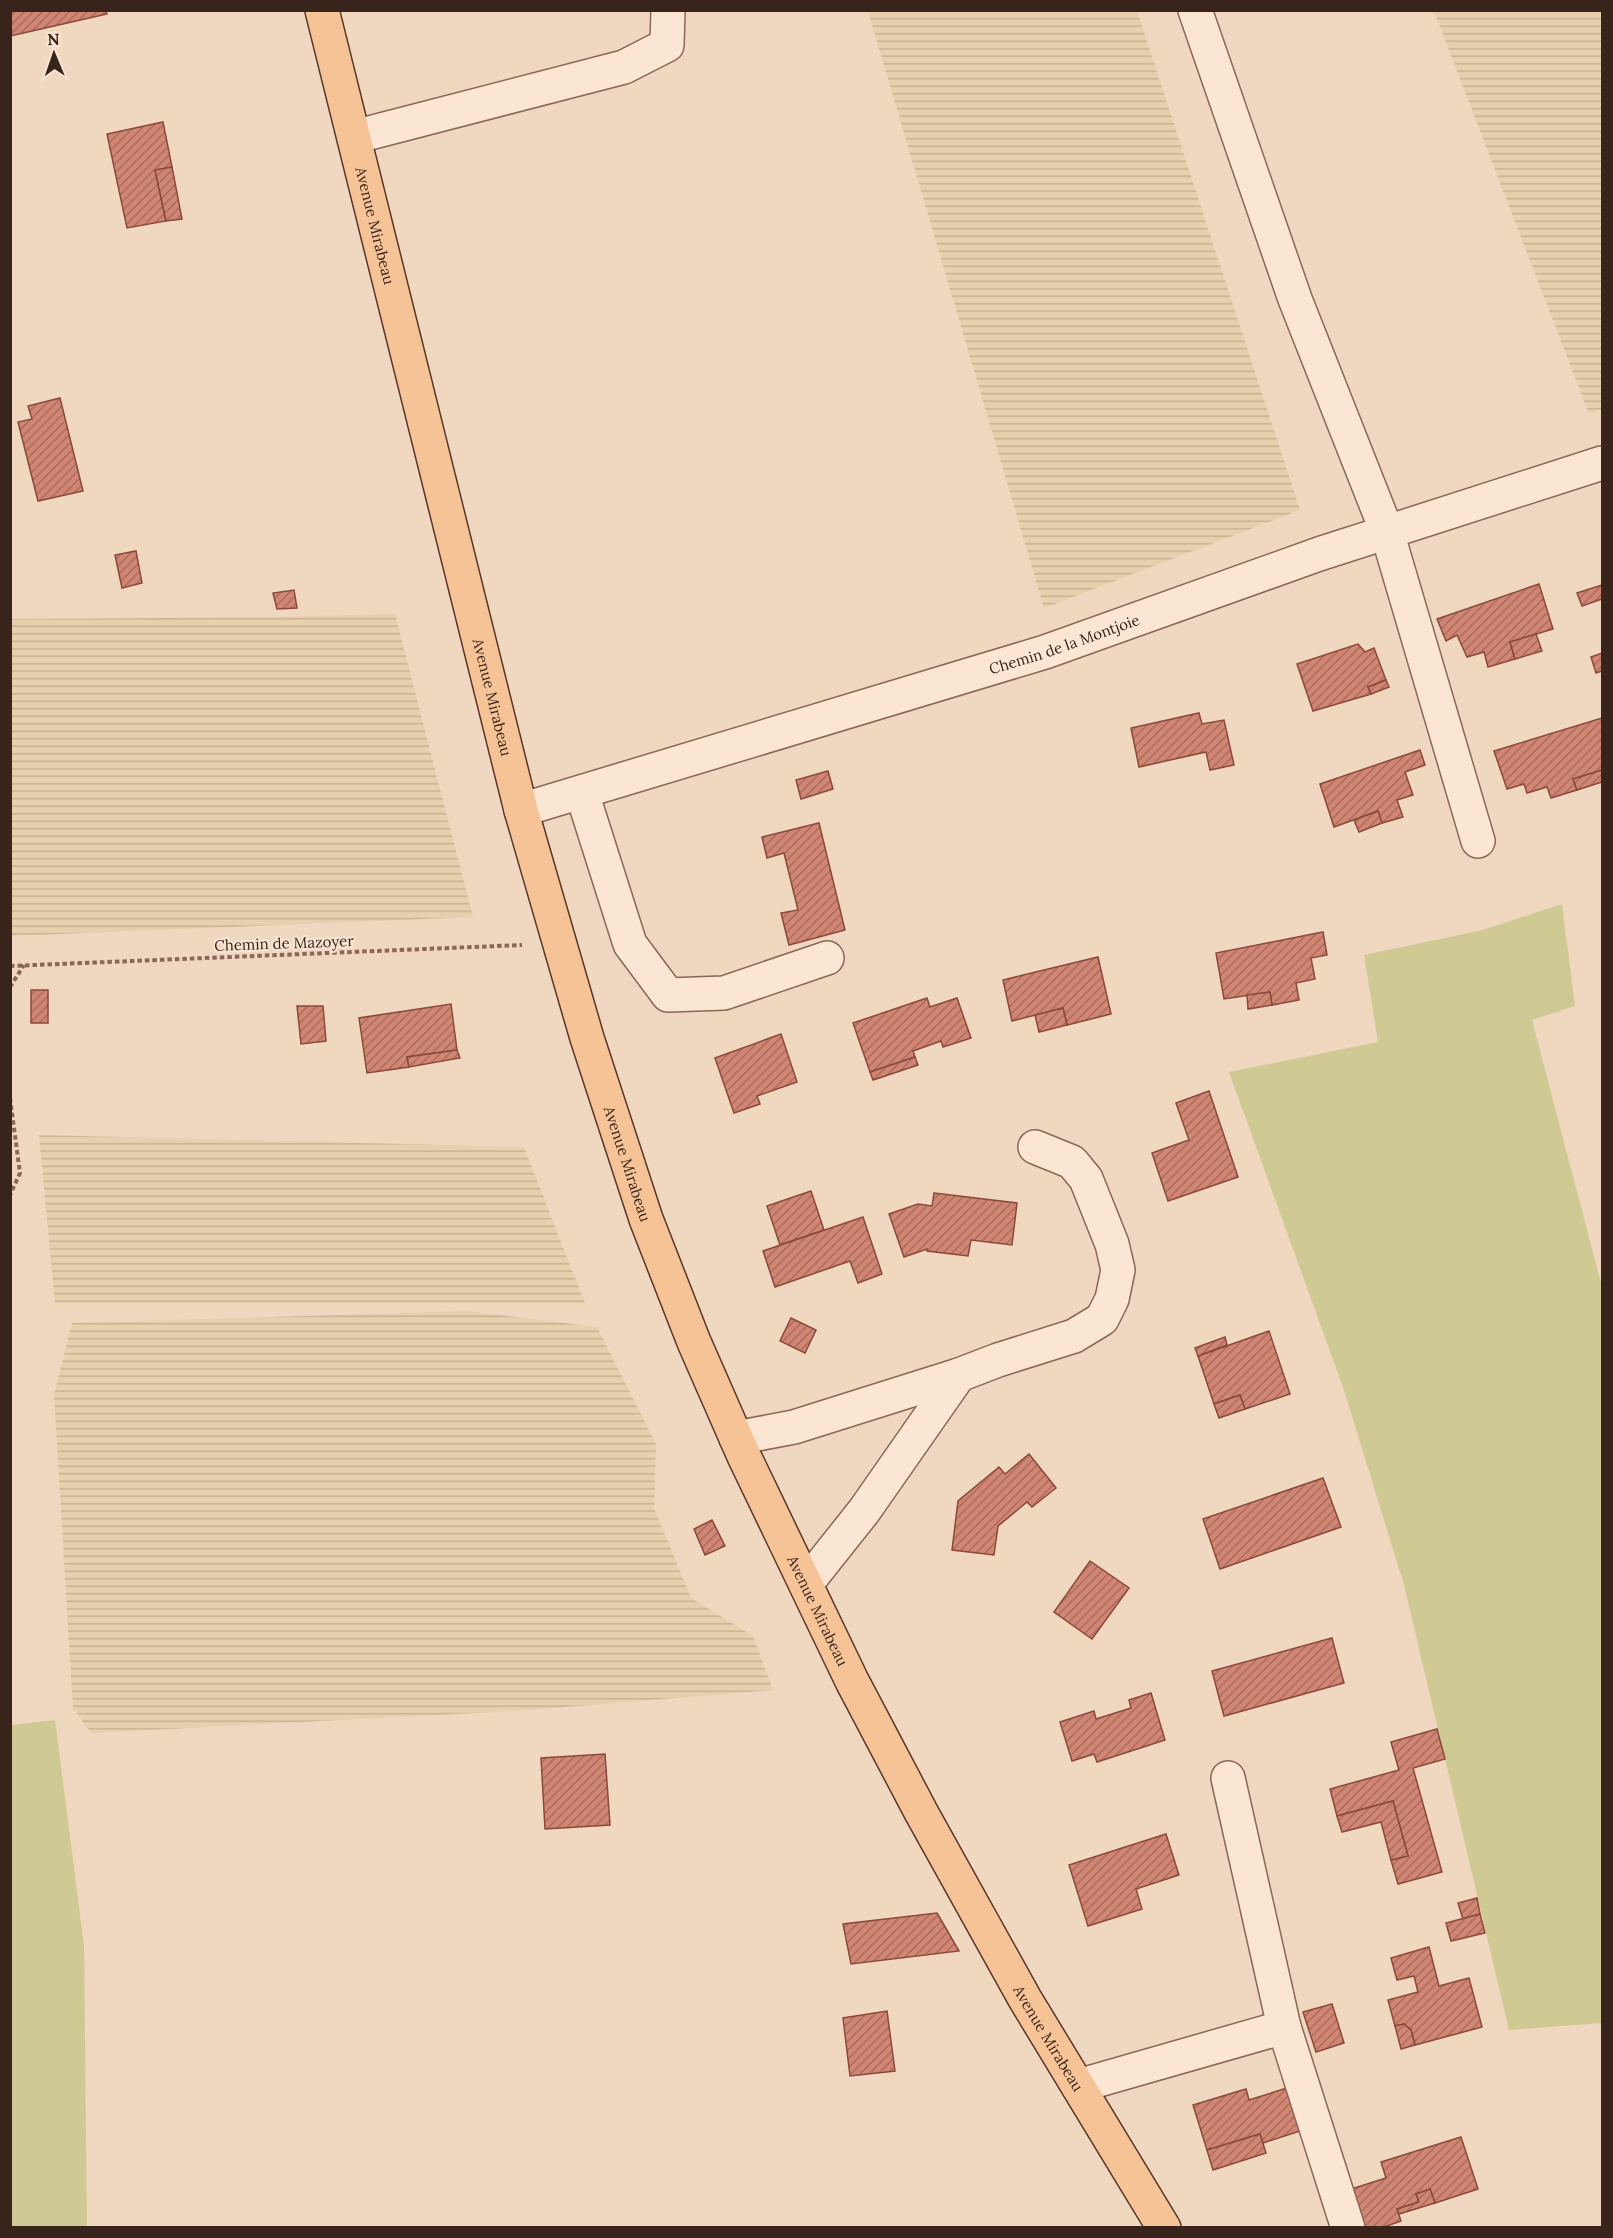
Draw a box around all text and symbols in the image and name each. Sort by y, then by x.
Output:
north arrow [24,24,84,84]
text: N [47,29,60,49]
street label: Avenue Mirabeau [352,164,399,286]
street label: Chemin de la Montjoie [987,610,1142,678]
street label: Avenue Mirabeau [469,635,517,758]
street label: Chemin de Mazoyer [214,931,355,955]
street label: Avenue Mirabeau [600,1103,656,1224]
street label: Avenue Mirabeau [783,1551,853,1669]
street label: Avenue Mirabeau [1009,1981,1088,2095]

